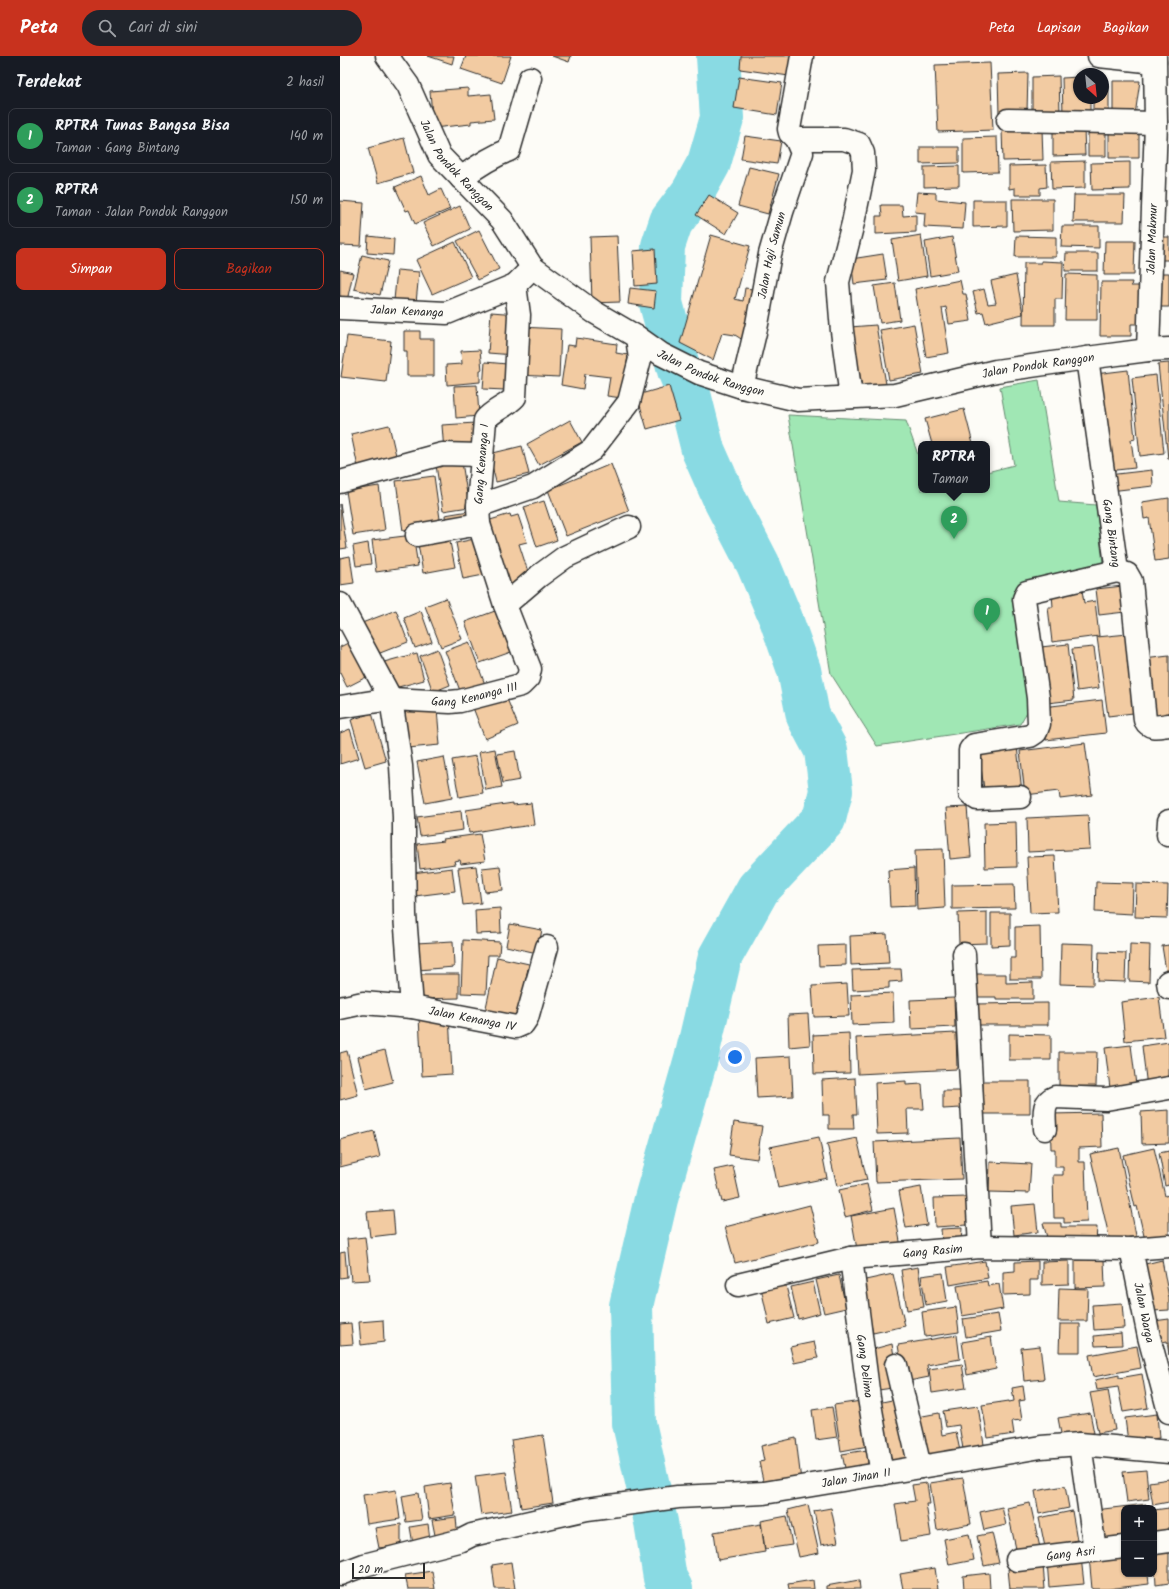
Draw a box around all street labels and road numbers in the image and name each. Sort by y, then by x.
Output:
street label: Jalan Pondok Ranggon [415,116,498,216]
street label: Jalan Makmur [1141,202,1163,275]
street label: Jalan Haji Samun [752,209,791,301]
street label: Jalan Kenanga [370,300,444,322]
street label: Jalan Pondok Ranggon [653,344,766,401]
street label: Jalan Pondok Ranggon [980,348,1096,384]
street label: Gang Kenanga I [469,423,494,505]
street label: Gang Bintang [1097,498,1126,569]
street label: Gang Kenanga III [431,677,520,712]
street label: Jalan Kenanga IV [427,1001,519,1037]
street label: Gang Rasim [902,1239,964,1263]
street label: Jalan Warga [1129,1281,1160,1345]
street label: Gang Delima [851,1333,878,1399]
street label: Jalan Jinan II [820,1463,892,1493]
street label: Gang Asri [1045,1541,1097,1566]

